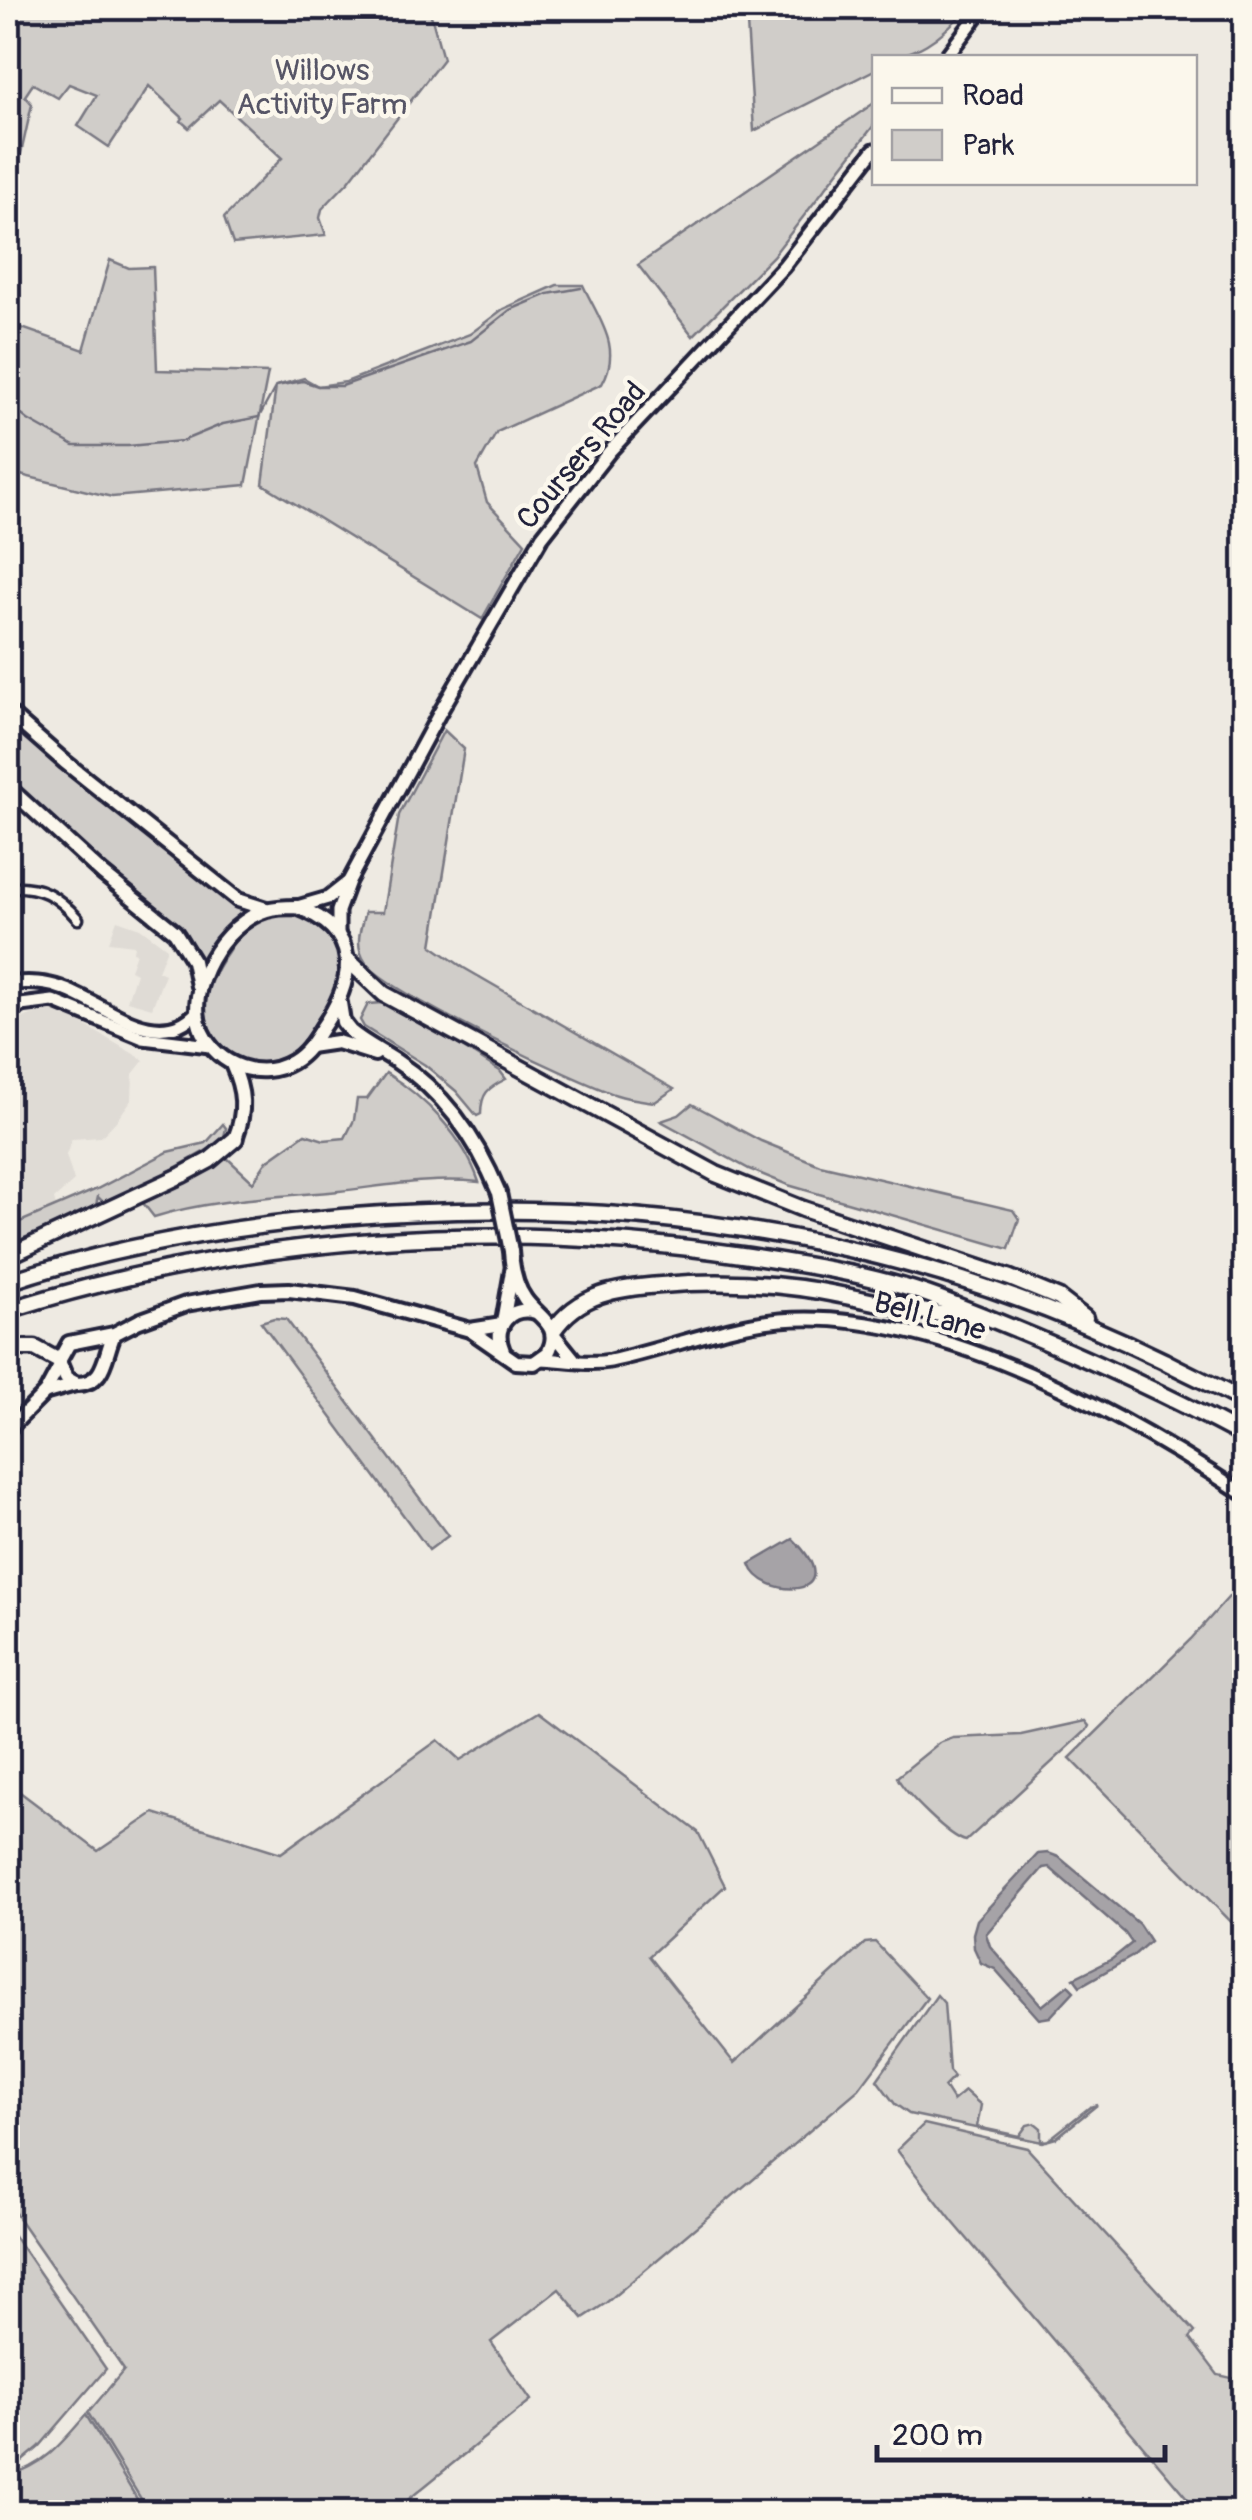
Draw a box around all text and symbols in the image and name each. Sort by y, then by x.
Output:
park label: Willows Activity Farm [237,52,407,123]
legend [872,55,1197,185]
text: Road [962,77,1024,114]
text: Park [962,127,1015,164]
street label: Coursers Road [509,374,654,537]
street label: Bell Lane [870,1284,990,1349]
scale bar [877,2400,1164,2462]
text: 200 m [892,2417,983,2454]

